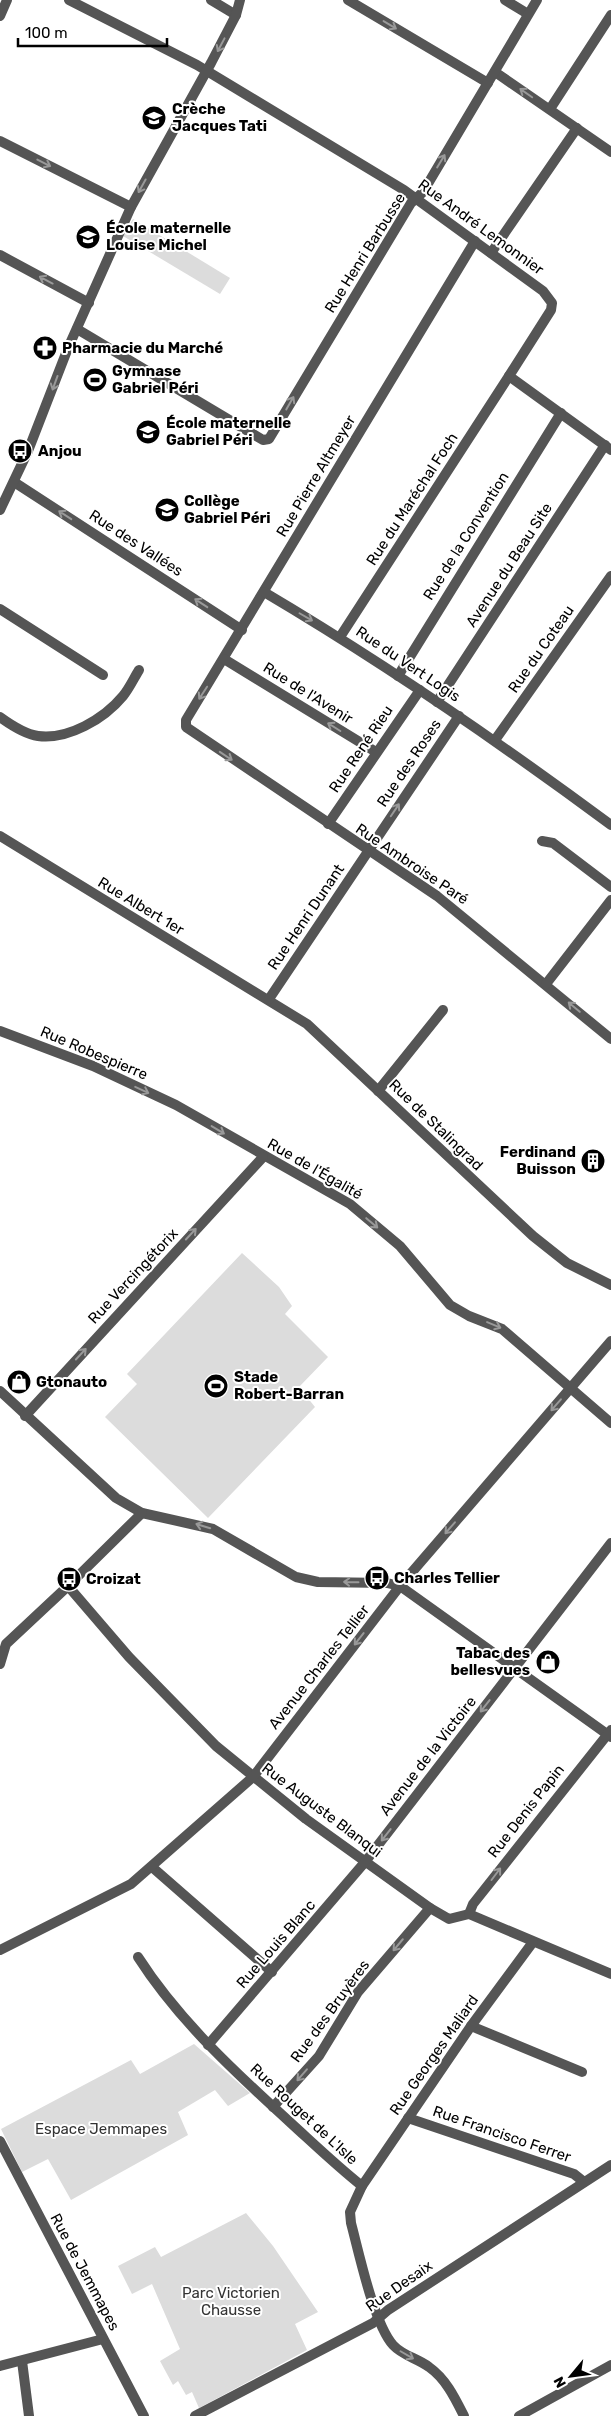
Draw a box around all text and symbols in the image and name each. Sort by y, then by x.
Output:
scale bar [18,15,166,47]
one-way arrow [382,20,396,30]
text: 100 m [25,24,67,42]
one-way arrow [216,37,226,52]
one-way arrow [519,88,533,98]
place label: Crèche Jacques Tati [172,100,267,135]
school or university icon: Crèche Jacques Tati [141,105,167,131]
one-way arrow [436,155,446,169]
one-way arrow [36,158,51,168]
street label: Rue André Lemonnier [415,175,548,279]
one-way arrow [137,179,147,194]
street label: Rue Henri Barbusse [321,190,409,316]
place label: École maternelle Louise Michel [106,219,231,254]
school or university icon: École maternelle Louise Michel [75,224,101,250]
one-way arrow [40,274,54,284]
pharmacy icon: Pharmacie du Marché [32,335,58,361]
place label: Pharmacie du Marché [62,339,223,357]
place label: Gymnase Gabriel Péri [112,362,199,397]
sports icon: Gymnase Gabriel Péri [82,367,108,393]
one-way arrow [50,375,59,390]
one-way arrow [286,396,296,411]
street label: Rue Pierre Altmeyer [273,412,360,540]
place label: École maternelle Gabriel Péri [166,414,291,449]
school or university icon: École maternelle Gabriel Péri [135,419,161,445]
street label: Rue du Maréchal Foch [362,429,462,569]
bus stop icon: Anjou [7,438,33,464]
place label: Anjou [38,442,82,460]
street label: Rue de la Convention [419,469,513,603]
place label: Collège Gabriel Péri [184,492,271,527]
school or university icon: Collège Gabriel Péri [154,497,180,523]
street label: Avenue du Beau Site [462,500,556,630]
street label: Rue des Vallées [86,506,187,580]
one-way arrow [58,509,72,519]
one-way arrow [195,597,209,607]
street label: Rue du Coteau [504,602,578,696]
one-way arrow [299,613,313,623]
street label: Rue du Vert Logis [352,622,464,706]
street label: Rue de l'Avenir [260,658,356,728]
one-way arrow [198,685,208,699]
street label: Rue René Rieu [325,702,397,796]
street label: Rue des Roses [373,716,445,810]
one-way arrow [328,722,342,732]
one-way arrow [218,751,232,761]
one-way arrow [390,804,400,818]
street label: Rue Ambroise Paré [352,820,472,908]
street label: Rue Henri Dunant [264,861,348,973]
street label: Rue Albert 1er [95,873,188,939]
one-way arrow [567,1002,580,1013]
street label: Rue Robespierre [38,1022,150,1084]
street label: Rue de Stalingrad [385,1076,487,1174]
one-way arrow [134,1085,149,1095]
one-way arrow [211,1126,225,1136]
street label: Rue de l'Égalité [264,1135,366,1203]
place label: Ferdinand Buisson [500,1143,576,1178]
building icon: Ferdinand Buisson [580,1148,606,1174]
one-way arrow [365,1217,378,1228]
street label: Rue Vercingétorix [84,1225,182,1327]
one-way arrow [185,1228,197,1241]
one-way arrow [486,1321,501,1331]
one-way arrow [75,1347,87,1360]
place label: Stade Robert-Barran [234,1368,344,1403]
shop icon: Gtonauto [6,1369,32,1395]
place label: Gtonauto [36,1373,107,1391]
sports icon: Stade Robert-Barran [203,1373,229,1399]
one-way arrow [551,1398,562,1411]
one-way arrow [195,1521,211,1531]
one-way arrow [445,1521,456,1534]
bus stop icon: Charles Tellier [364,1565,390,1591]
bus stop icon: Croizat [56,1566,82,1592]
place label: Charles Tellier [394,1569,500,1587]
place label: Croizat [86,1570,141,1588]
one-way arrow [344,1578,360,1587]
street label: Avenue Charles Tellier [265,1601,373,1733]
one-way arrow [354,1632,365,1645]
place label: Tabac des bellesvues [450,1644,530,1679]
shop icon: Tabac des bellesvues [535,1649,561,1675]
street label: Avenue de la Victoire [376,1693,480,1819]
one-way arrow [480,1699,491,1712]
street label: Rue Auguste Blanqui [258,1759,386,1861]
street label: Rue Denis Papin [484,1761,568,1861]
one-way arrow [381,1828,392,1841]
one-way arrow [490,1868,501,1881]
street label: Rue Louis Blanc [233,1896,319,1992]
one-way arrow [393,1938,404,1951]
street label: Rue des Bruyères [287,1956,373,2066]
street label: Rue Georges Maliard [386,1991,482,2119]
street label: Rue Rouget de L'Isle [247,2060,361,2168]
one-way arrow [296,2068,307,2081]
street label: Rue Francisco Ferrer [431,2102,574,2166]
park label: Espace Jemmapes [35,2120,167,2138]
street label: Rue de Jemmapes [47,2210,124,2334]
street label: Rue Desaix [362,2256,436,2316]
park label: Parc Victorien Chausse [182,2284,280,2319]
one-way arrow [400,2351,414,2361]
north arrow [546,2351,596,2401]
text: N [550,2374,570,2391]

